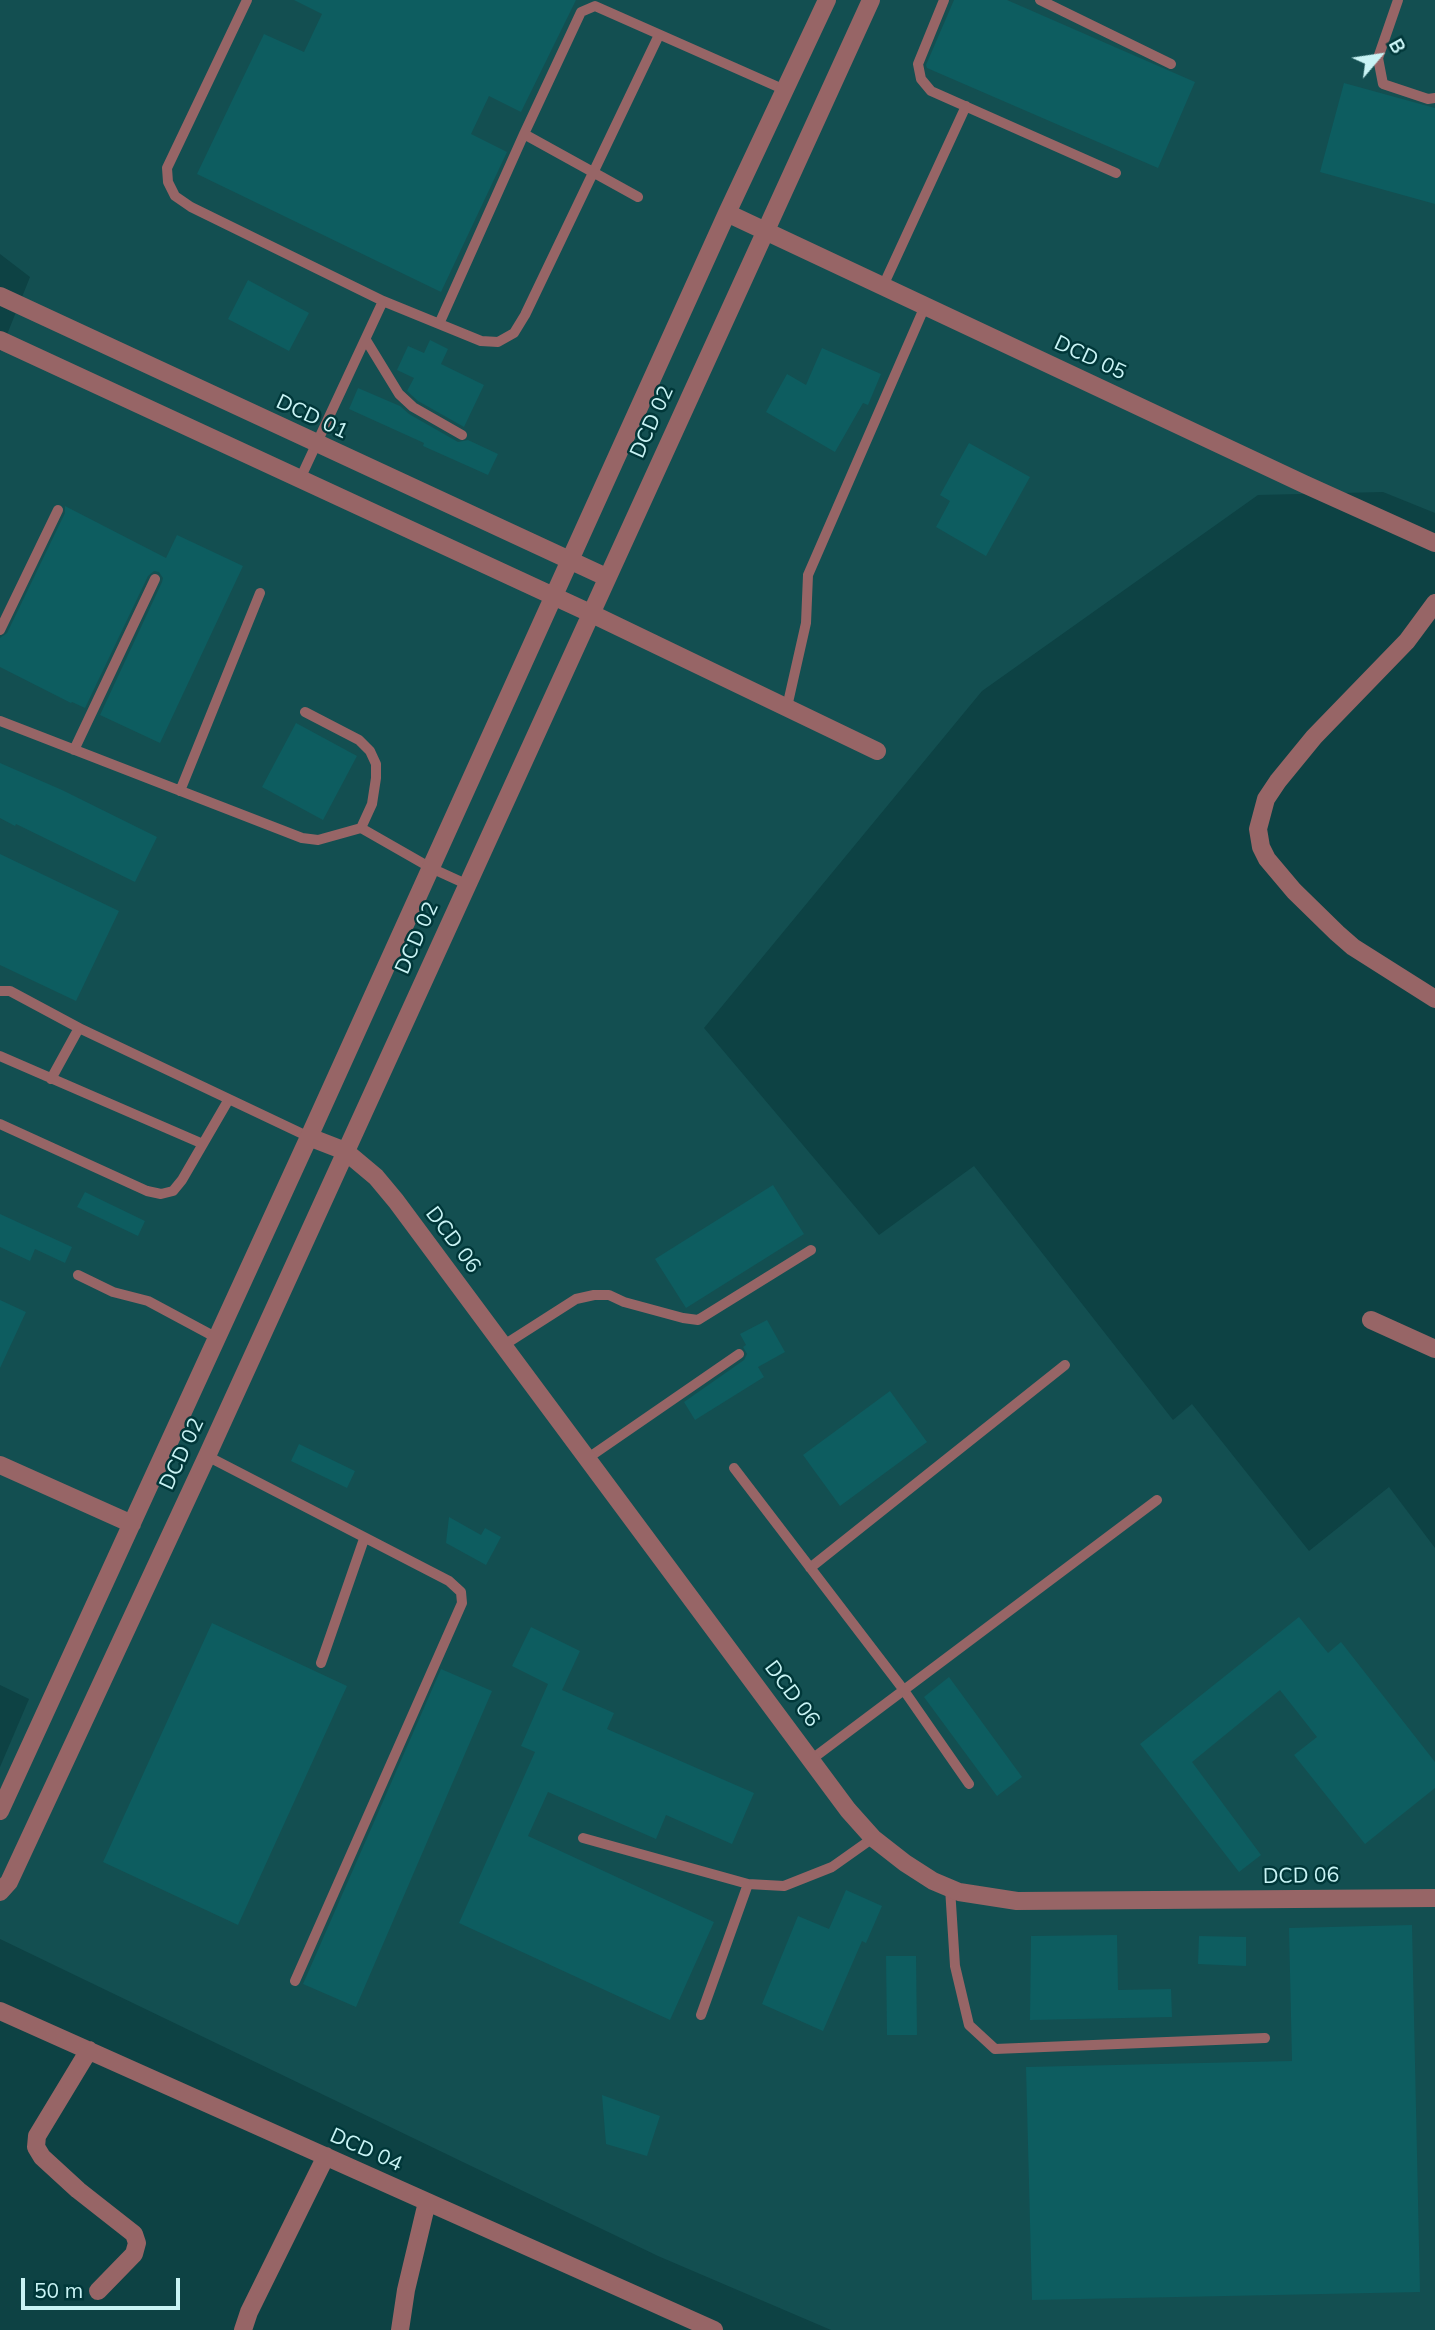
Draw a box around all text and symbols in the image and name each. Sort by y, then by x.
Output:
north arrow [1344,21,1414,91]
text: B [1384,34,1411,57]
street label: DCD 05 [1050,330,1130,386]
street label: DCD 02 [625,382,679,462]
street label: DCD 01 [272,389,352,445]
street label: DCD 02 [390,898,444,978]
street label: DCD 06 [420,1202,486,1278]
street label: DCD 02 [154,1414,210,1494]
street label: DCD 06 [759,1656,825,1732]
street label: DCD 06 [1263,1863,1339,1889]
street label: DCD 04 [326,2123,406,2177]
scale bar [24,2264,184,2308]
text: 50 m [34,2277,83,2303]

